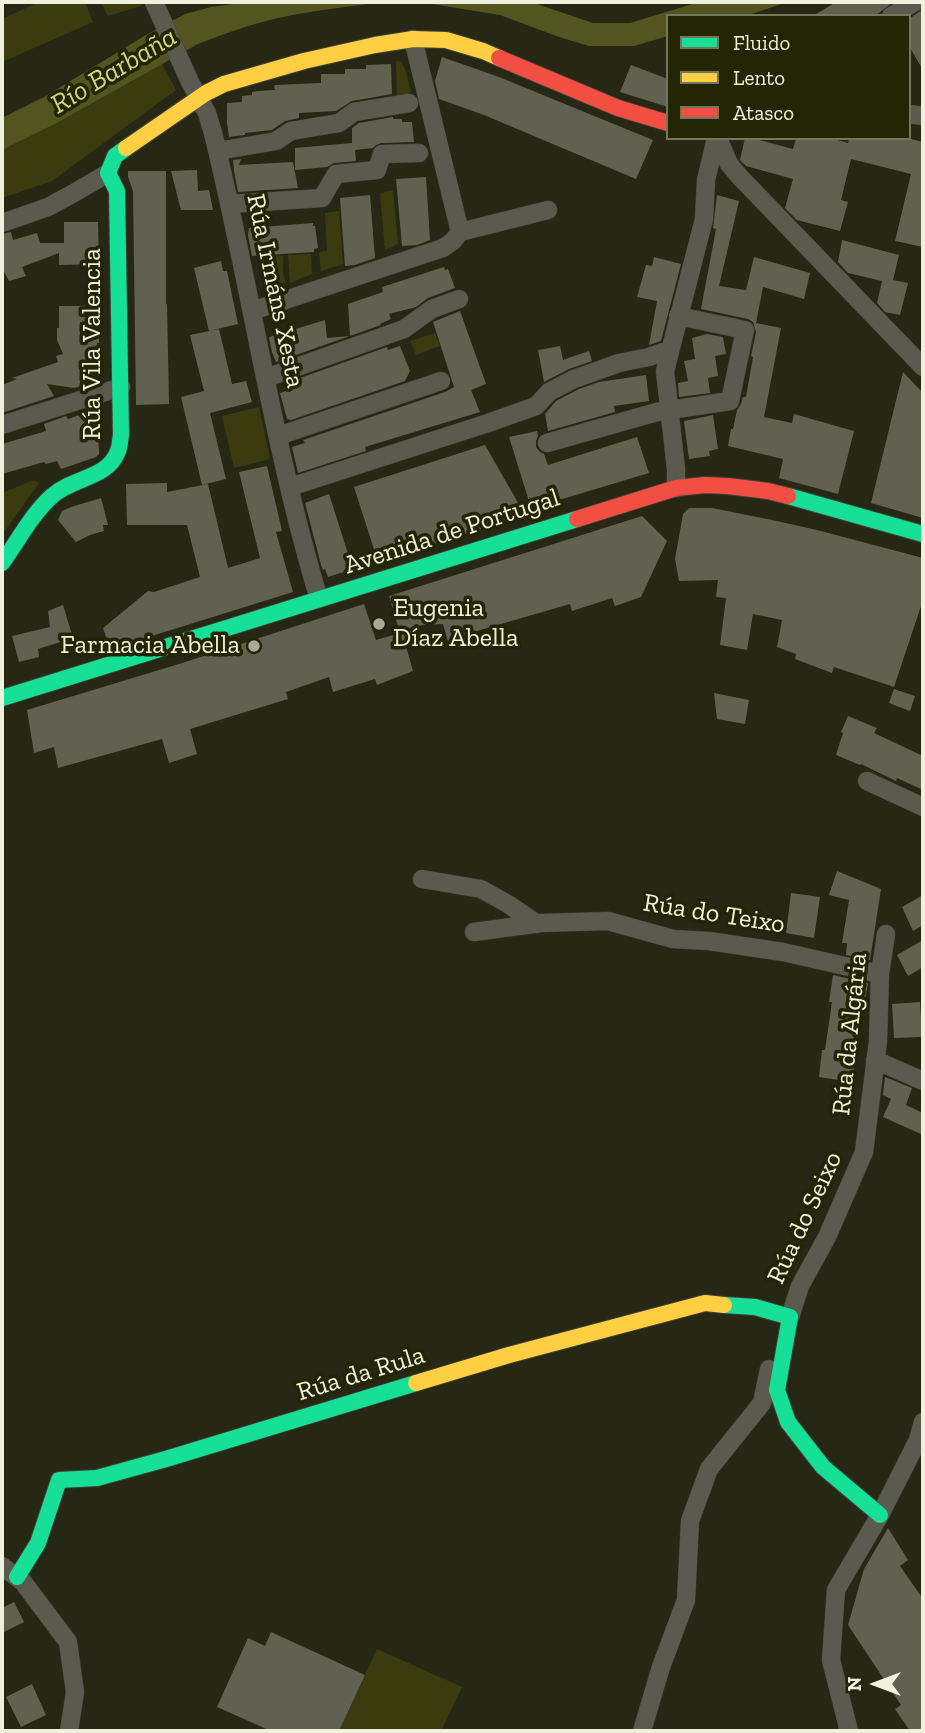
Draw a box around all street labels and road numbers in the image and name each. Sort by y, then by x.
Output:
street label: Rúa Irmáns Xesta [239,191,311,391]
street label: Rúa Vila Valencia [77,248,109,440]
street label: Avenida de Portugal [340,482,564,582]
street label: Rúa do Teixo [641,887,787,941]
street label: Rúa da Algária [826,951,874,1117]
street label: Rúa do Seixo [761,1147,849,1289]
street label: Rúa da Rula [293,1340,429,1408]

